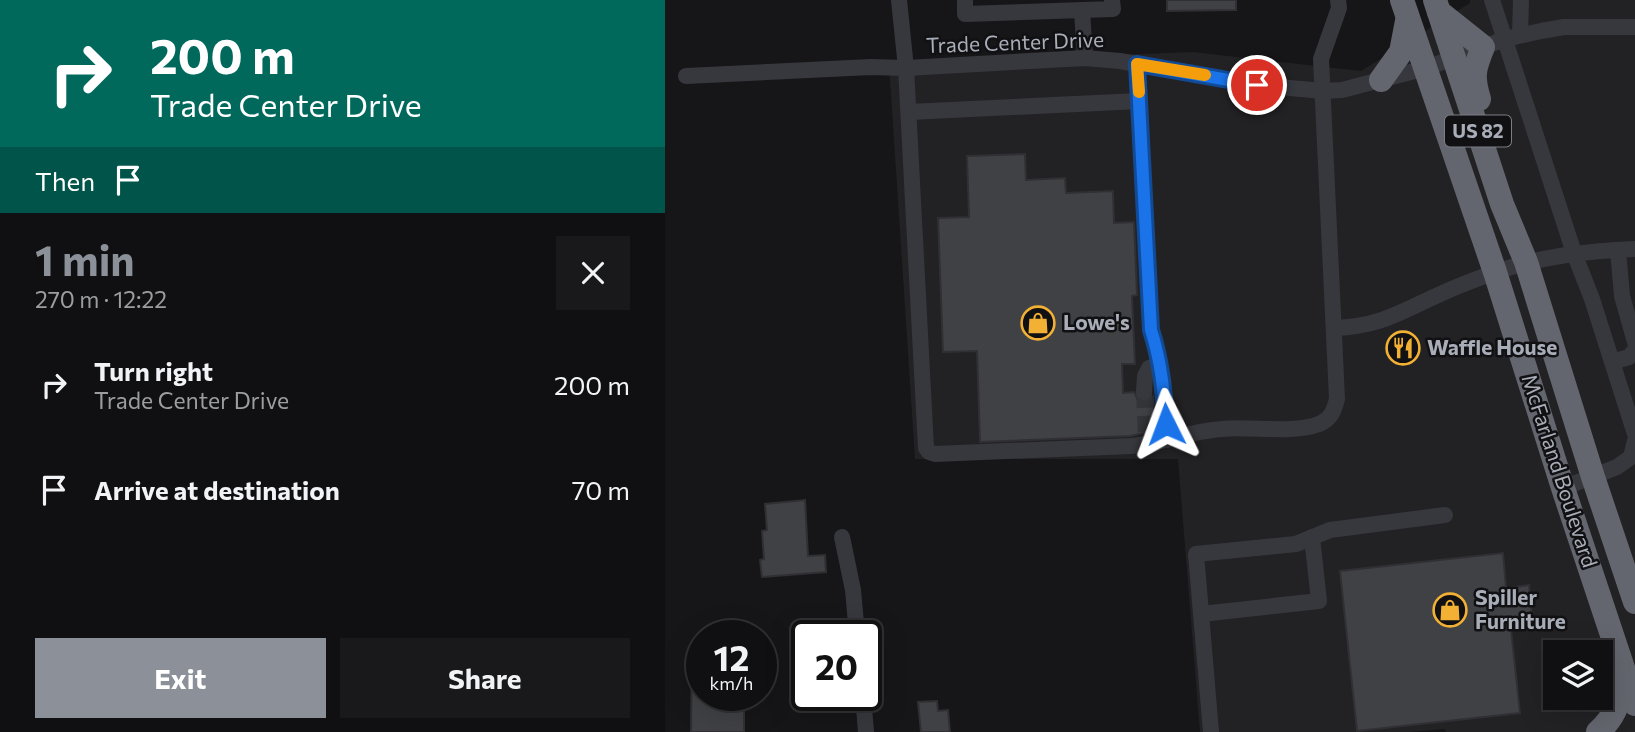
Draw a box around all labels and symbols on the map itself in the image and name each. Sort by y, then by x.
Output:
street label: Trade Center Drive [925,26,1104,57]
pin [1227,55,1287,115]
road number: US 82 [1445,116,1511,146]
shop icon: Lowe's [1019,304,1057,342]
place label: Lowe's [1063,309,1130,334]
restaurant icon: Waffle House [1384,329,1422,367]
place label: Waffle House [1427,334,1557,359]
street label: McFarland Boulevard [1517,371,1603,570]
position arrow [1129,387,1203,461]
place label: Spiller Furniture [1475,584,1566,633]
shop icon: Spiller Furniture [1431,591,1469,629]
speed limit sign: 20 [791,620,882,711]

